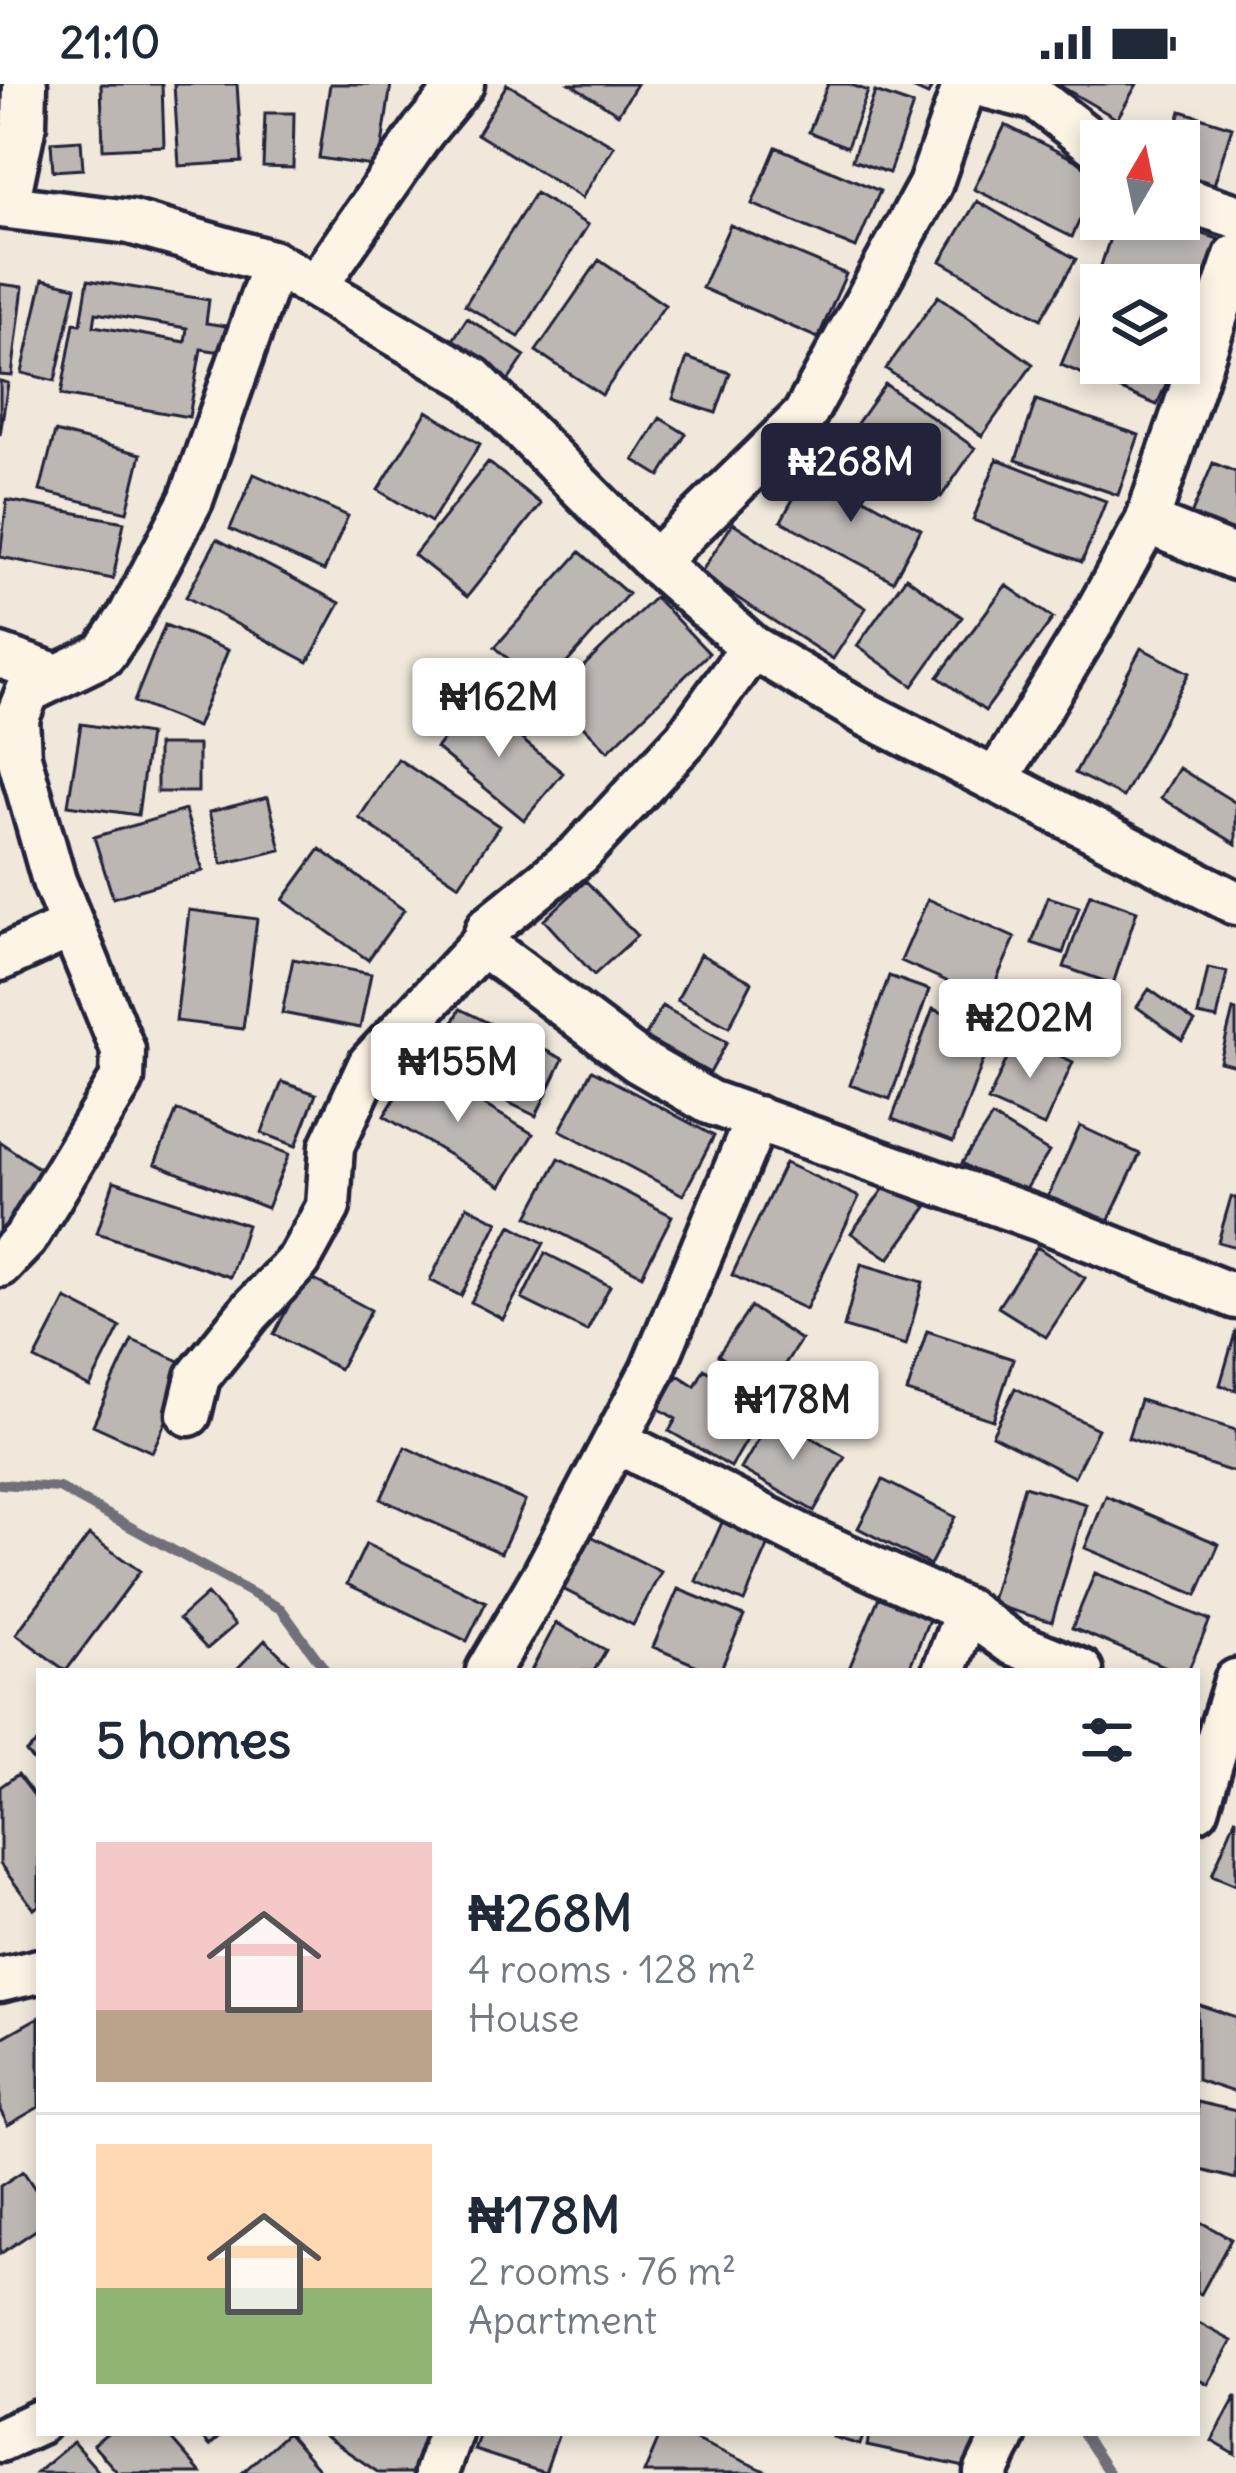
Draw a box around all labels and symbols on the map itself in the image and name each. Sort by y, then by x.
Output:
north arrow [1080,120,1200,240]
pin: ₦268M [767,423,935,525]
pin: ₦162M [415,658,583,760]
pin: ₦202M [946,979,1114,1081]
pin: ₦155M [374,1023,542,1125]
pin: ₦178M [709,1361,877,1463]

